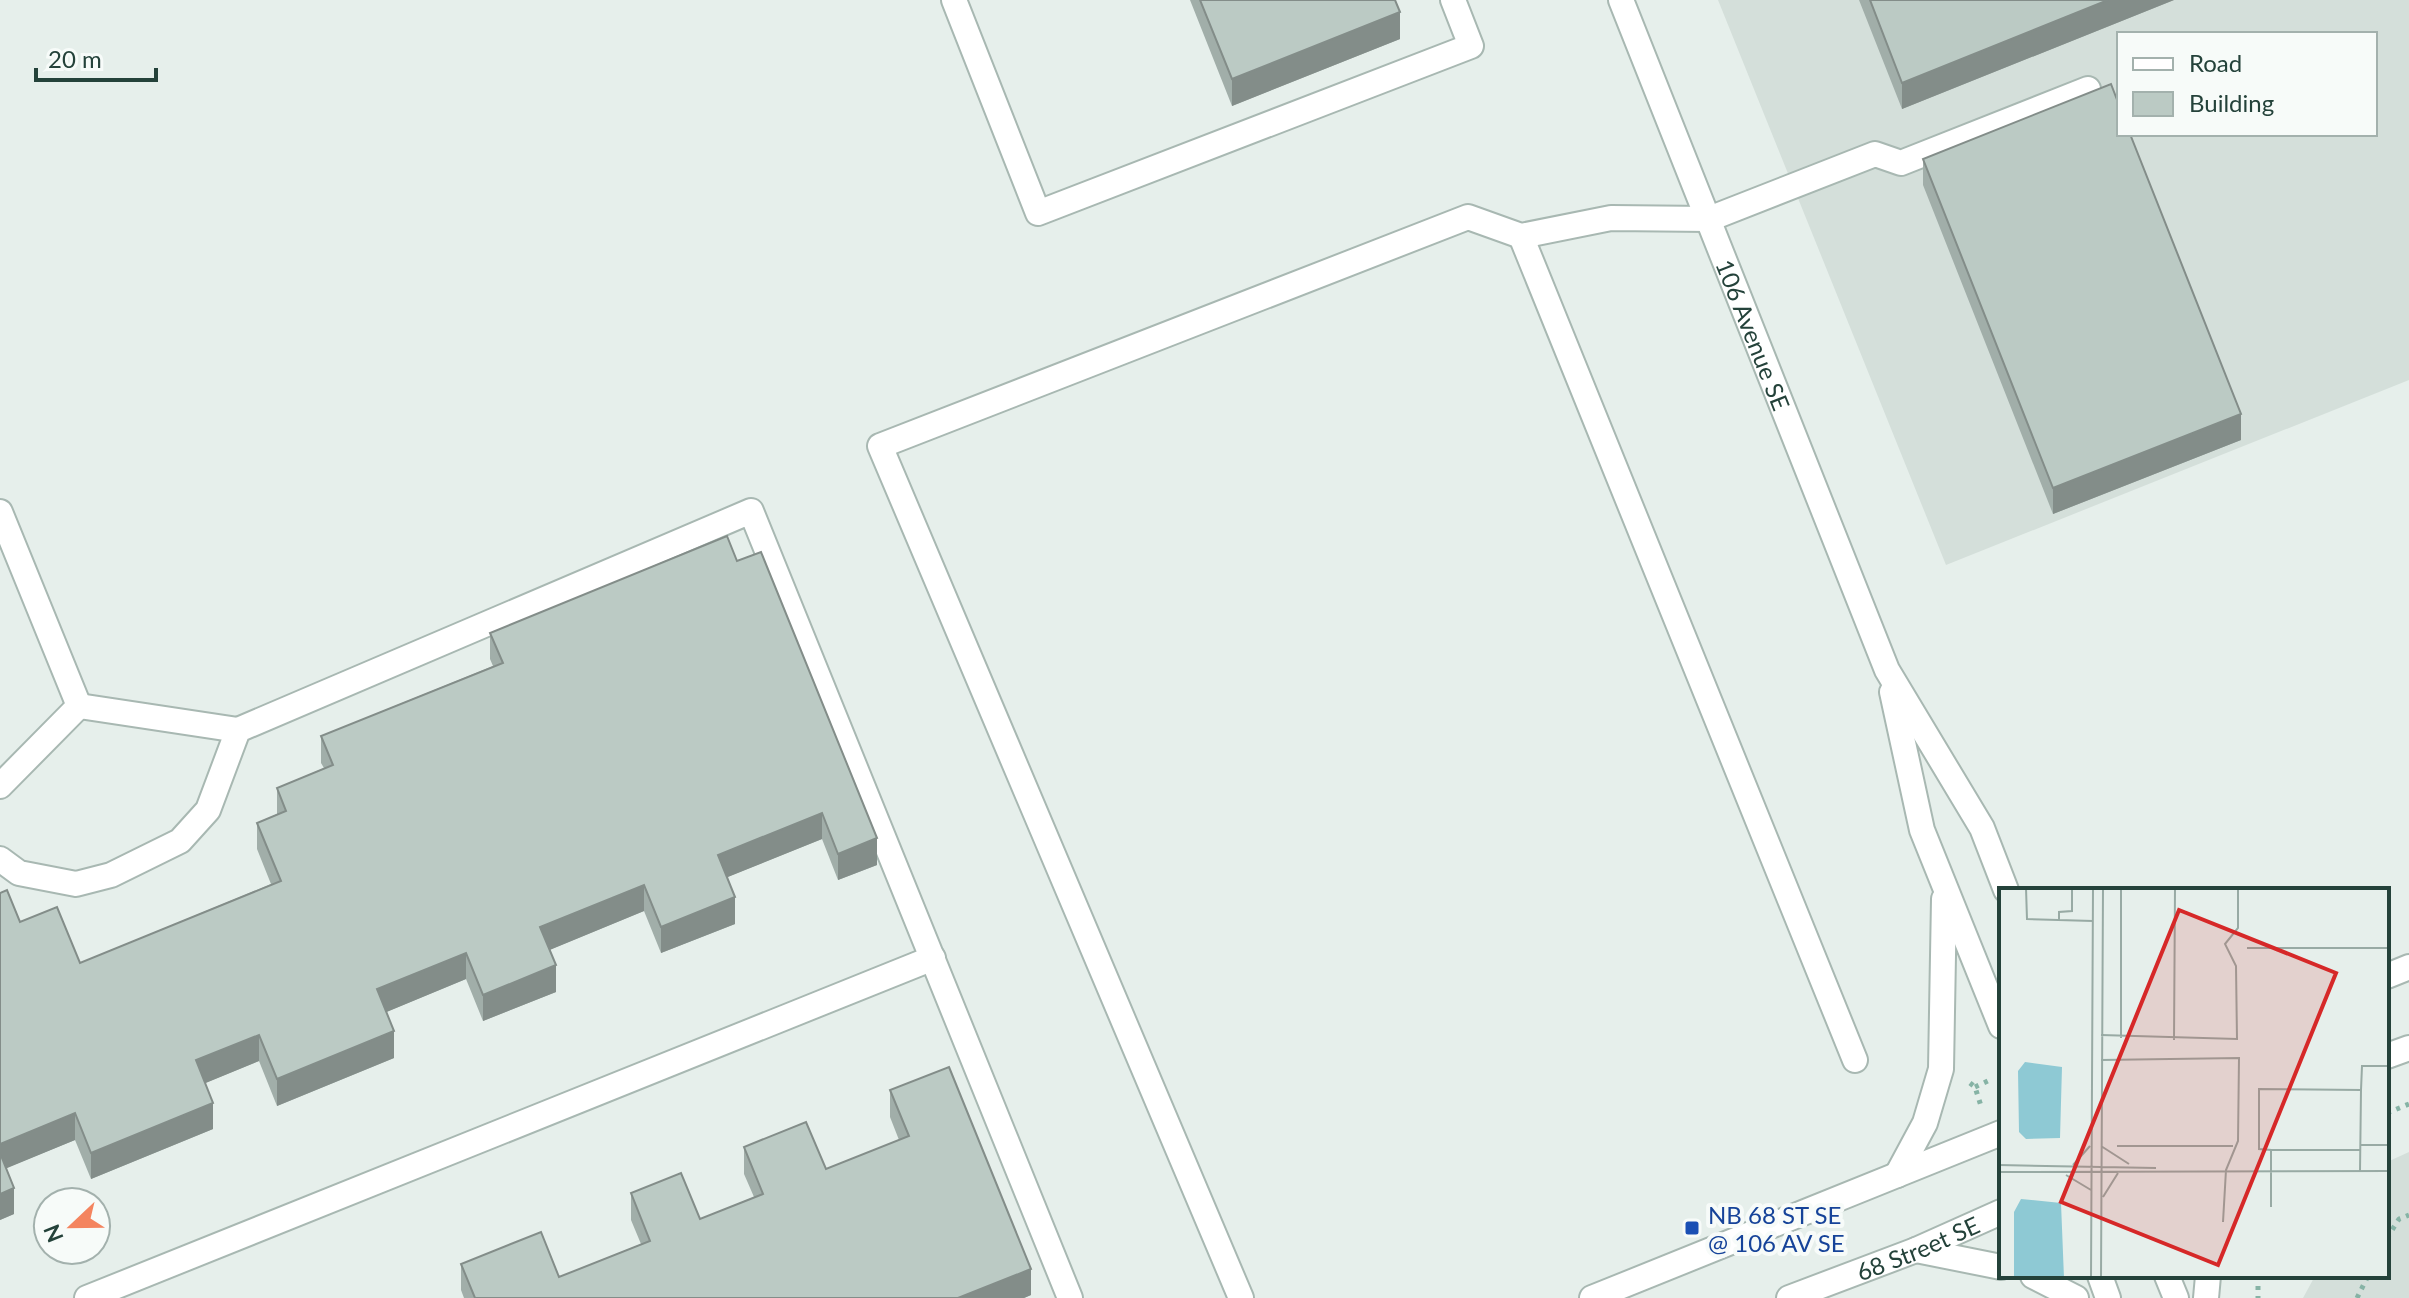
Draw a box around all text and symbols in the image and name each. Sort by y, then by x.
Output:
scale bar [36,32,156,82]
legend [2117,32,2377,136]
text: 20 m [48,44,102,73]
text: Road [2189,48,2242,77]
text: Building [2189,88,2274,117]
street label: 106 Avenue SE [1711,255,1797,414]
inset map [1999,888,2389,1278]
north arrow [32,1186,112,1266]
place label: NB 68 ST SE @ 106 AV SE [1708,1200,1845,1257]
street label: 68 Street SE [1852,1209,1983,1286]
marker: NB 68 ST SE @ 106 AV SE [1683,1219,1701,1237]
text: N [37,1221,69,1247]

